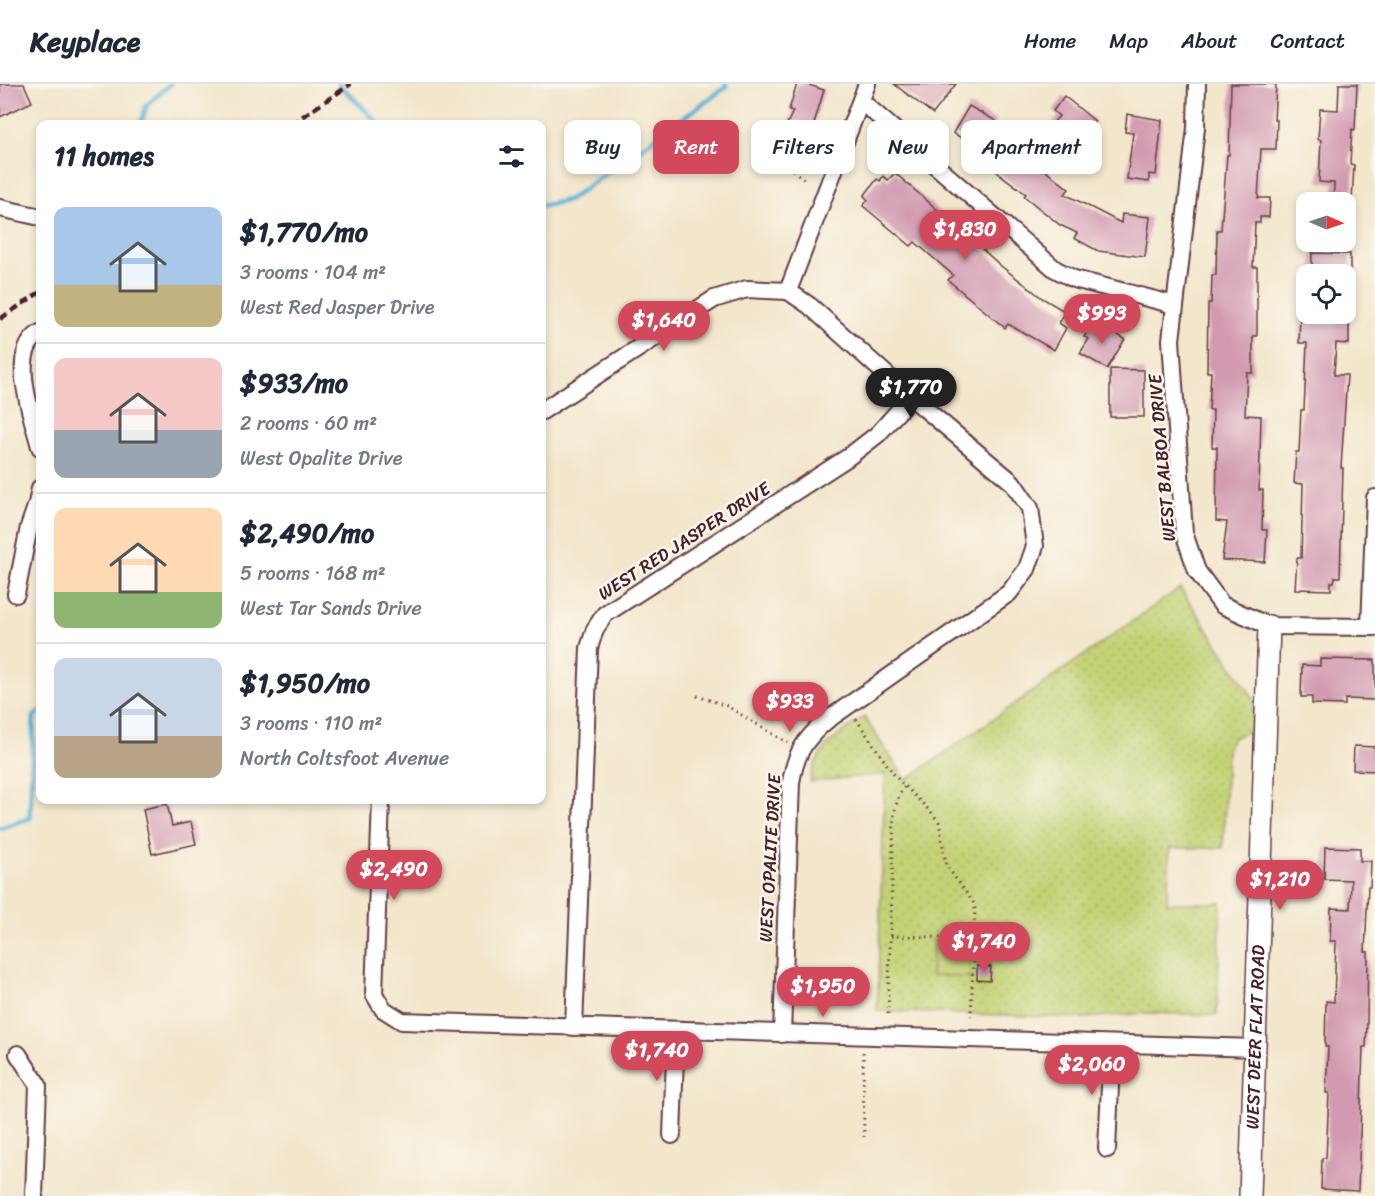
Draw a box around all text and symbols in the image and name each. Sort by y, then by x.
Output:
text: Keyplace [30,17,140,66]
text: Home [1024,22,1076,60]
text: Map [1109,22,1148,60]
text: About [1181,22,1238,60]
text: Contact [1271,22,1345,60]
chip: Buy [564,120,641,174]
chip: Rent [653,120,739,174]
chip: Filters [751,120,855,174]
chip: New [867,120,949,174]
chip: Apartment [961,120,1102,174]
text: 11 homes [54,133,154,179]
icon: filters [495,140,528,173]
north arrow [1296,192,1356,252]
map controls [1296,192,1356,324]
text: $1,770/mo [240,209,368,255]
pin: $1,830 [916,210,1014,261]
text: $1,830 [933,212,997,247]
icon: home [102,231,174,303]
text: 3 rooms · 104 m² [240,255,386,290]
button: locate [1296,264,1356,324]
text: West Red Jasper Drive [240,290,434,325]
pin: $993 [1066,294,1138,345]
text: $993 [1078,296,1127,331]
pin: $1,640 [615,301,713,352]
text: $1,640 [632,303,696,338]
text: $933/mo [240,360,348,406]
pin: $1,770 [862,368,960,419]
text: $1,770 [880,370,942,405]
street label: WEST BALBOA DRIVE [1139,372,1185,543]
icon: home [102,382,174,454]
text: 2 rooms · 60 m² [240,406,377,441]
text: West Opalite Drive [240,441,402,476]
street label: WEST RED JASPER DRIVE [591,472,778,609]
text: $2,490/mo [240,510,374,556]
icon: home [102,532,174,604]
text: 5 rooms · 168 m² [240,556,386,591]
text: West Tar Sands Drive [240,591,422,626]
text: $1,950/mo [240,660,370,706]
icon: home [102,682,174,754]
pin: $933 [754,682,826,733]
text: $933 [766,684,814,719]
text: 3 rooms · 110 m² [240,706,382,741]
text: North Coltsfoot Avenue [240,741,449,776]
street label: WEST OPALITE DRIVE [750,772,790,943]
pin: $2,490 [345,850,443,901]
text: $2,490 [360,852,428,887]
pin: $1,210 [1231,860,1329,911]
text: $1,210 [1250,862,1310,897]
pin: $1,740 [935,922,1033,973]
text: $1,740 [952,924,1016,959]
street label: WEST DEER FLAT ROAD [1236,944,1274,1130]
pin: $1,950 [774,967,872,1018]
text: $1,950 [791,969,855,1004]
pin: $1,740 [608,1031,706,1082]
text: $1,740 [625,1033,689,1068]
pin: $2,060 [1043,1045,1141,1096]
text: $2,060 [1058,1047,1126,1082]

